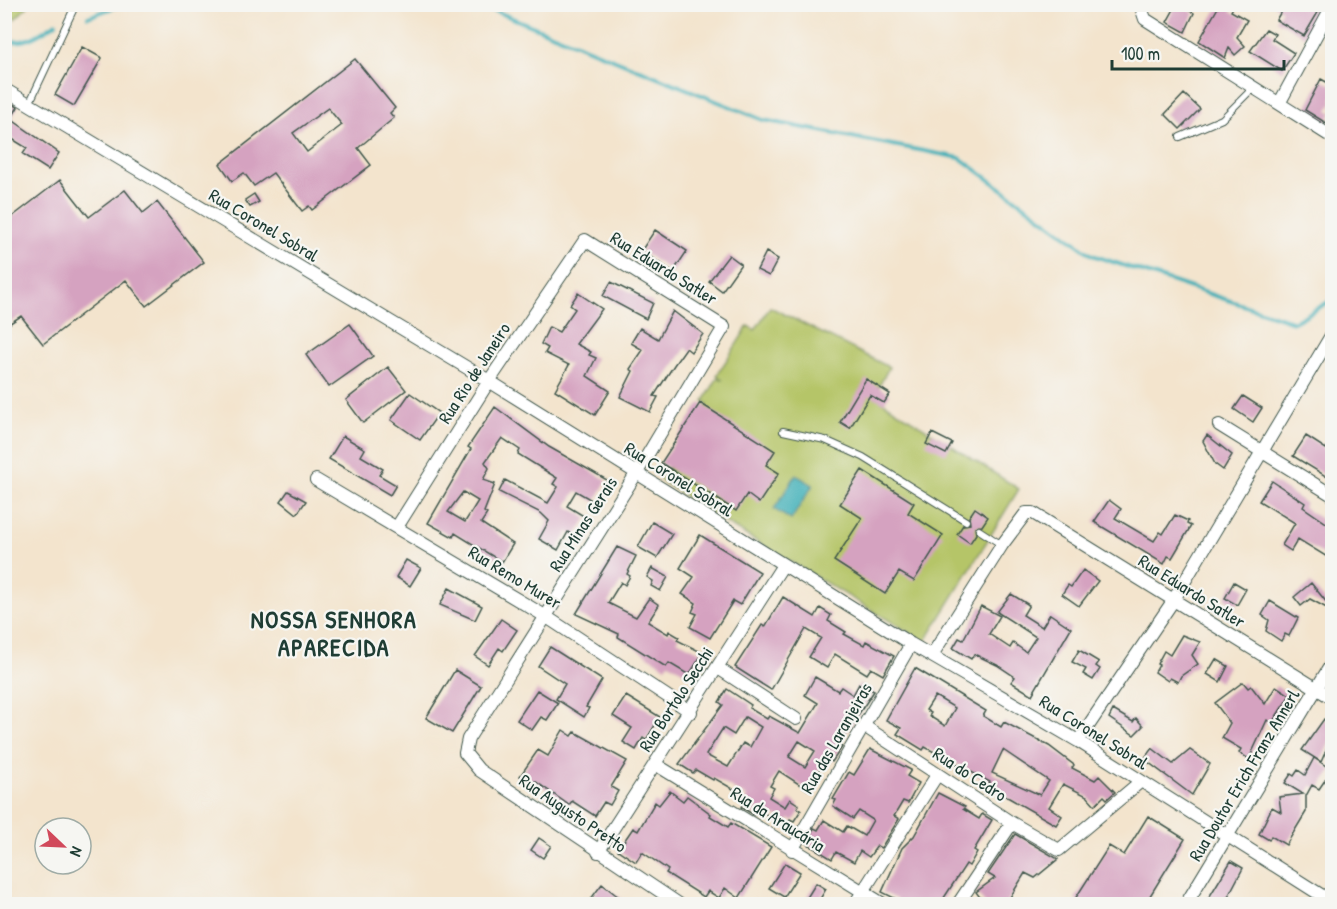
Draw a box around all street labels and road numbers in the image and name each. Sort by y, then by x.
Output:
street label: Rua Coronel Sobral [204,182,324,268]
street label: Rua Eduardo Satler [606,225,722,311]
street label: Rua Rio de Janeiro [432,318,516,428]
street label: Rua Coronel Sobral [620,436,738,523]
street label: Rua Minas Gerais [543,472,623,576]
street label: Rua Remo Murer [464,539,566,615]
street label: Rua Eduardo Satler [1134,548,1250,634]
street label: Rua Bortolo Secchi [633,642,719,756]
street label: Rua das Laranjeiras [794,678,878,798]
street label: Rua Doutor Erich Franz Annerl [1183,684,1305,866]
street label: Rua Coronel Sobral [1035,689,1153,776]
street label: Rua do Cedro [928,741,1012,807]
street label: Rua Augusto Pretto [514,768,632,858]
street label: Rua da Araucária [726,780,830,858]

